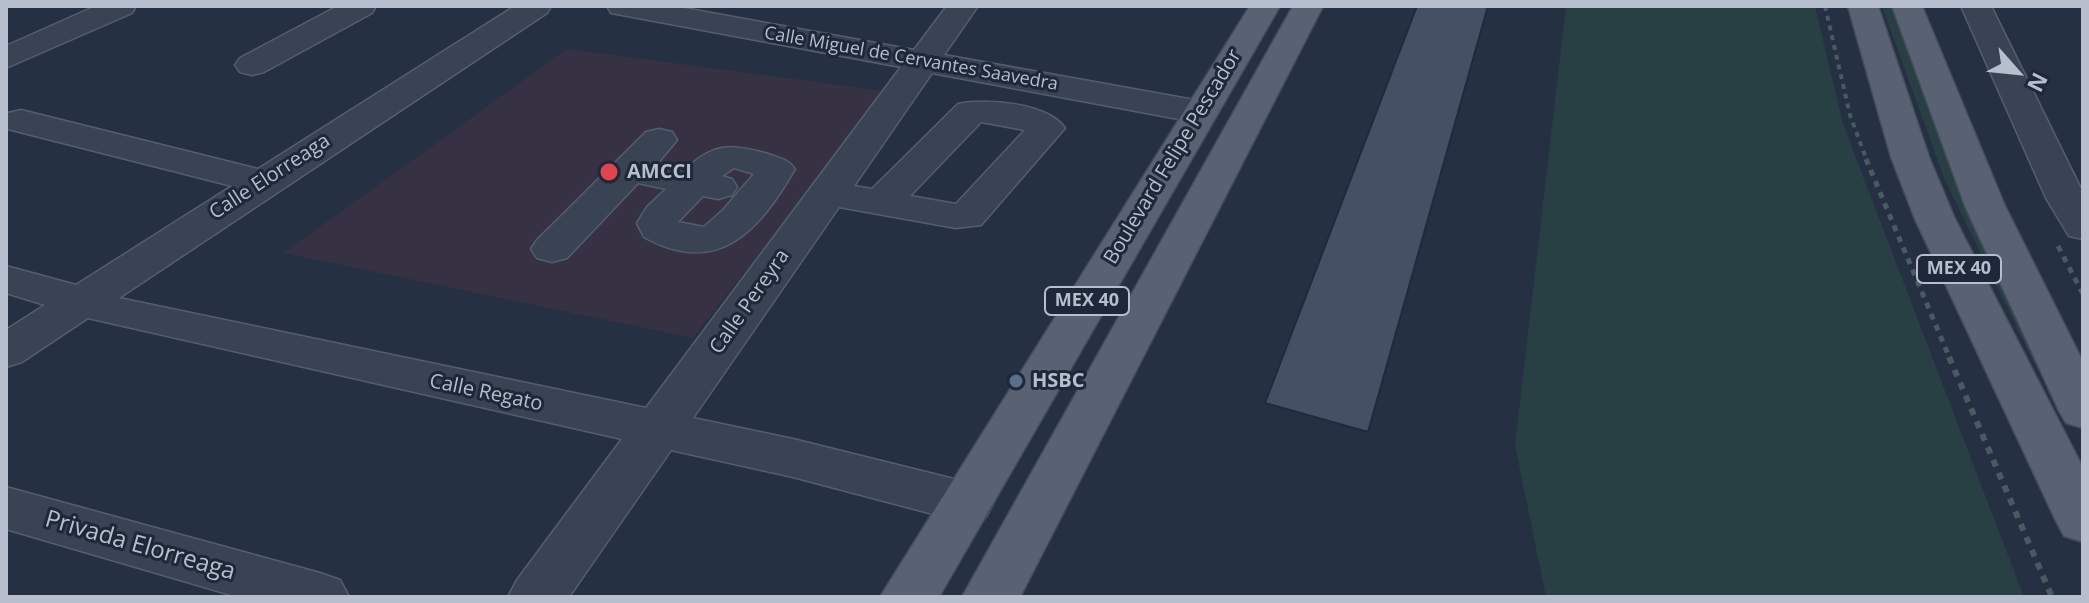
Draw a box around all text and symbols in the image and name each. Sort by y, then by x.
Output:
street label: Calle Miguel de Cervantes Saavedra [762,23,1060,95]
north arrow [1977,32,2057,112]
street label: Boulevard Felipe Pescador [1099,45,1247,269]
text: N [2021,68,2056,98]
street label: Calle Elorreaga [205,129,335,225]
place label: AMCCI [627,160,692,184]
marker: AMCCI [598,161,620,183]
street label: Calle Pereyra [705,245,795,359]
road number: MEX 40 [1917,255,2001,283]
road number: MEX 40 [1045,287,1129,315]
street label: Calle Regato [427,369,545,417]
place label: HSBC [1032,369,1084,393]
marker: HSBC [1007,372,1025,390]
street label: Privada Elorreaga [42,505,238,587]

